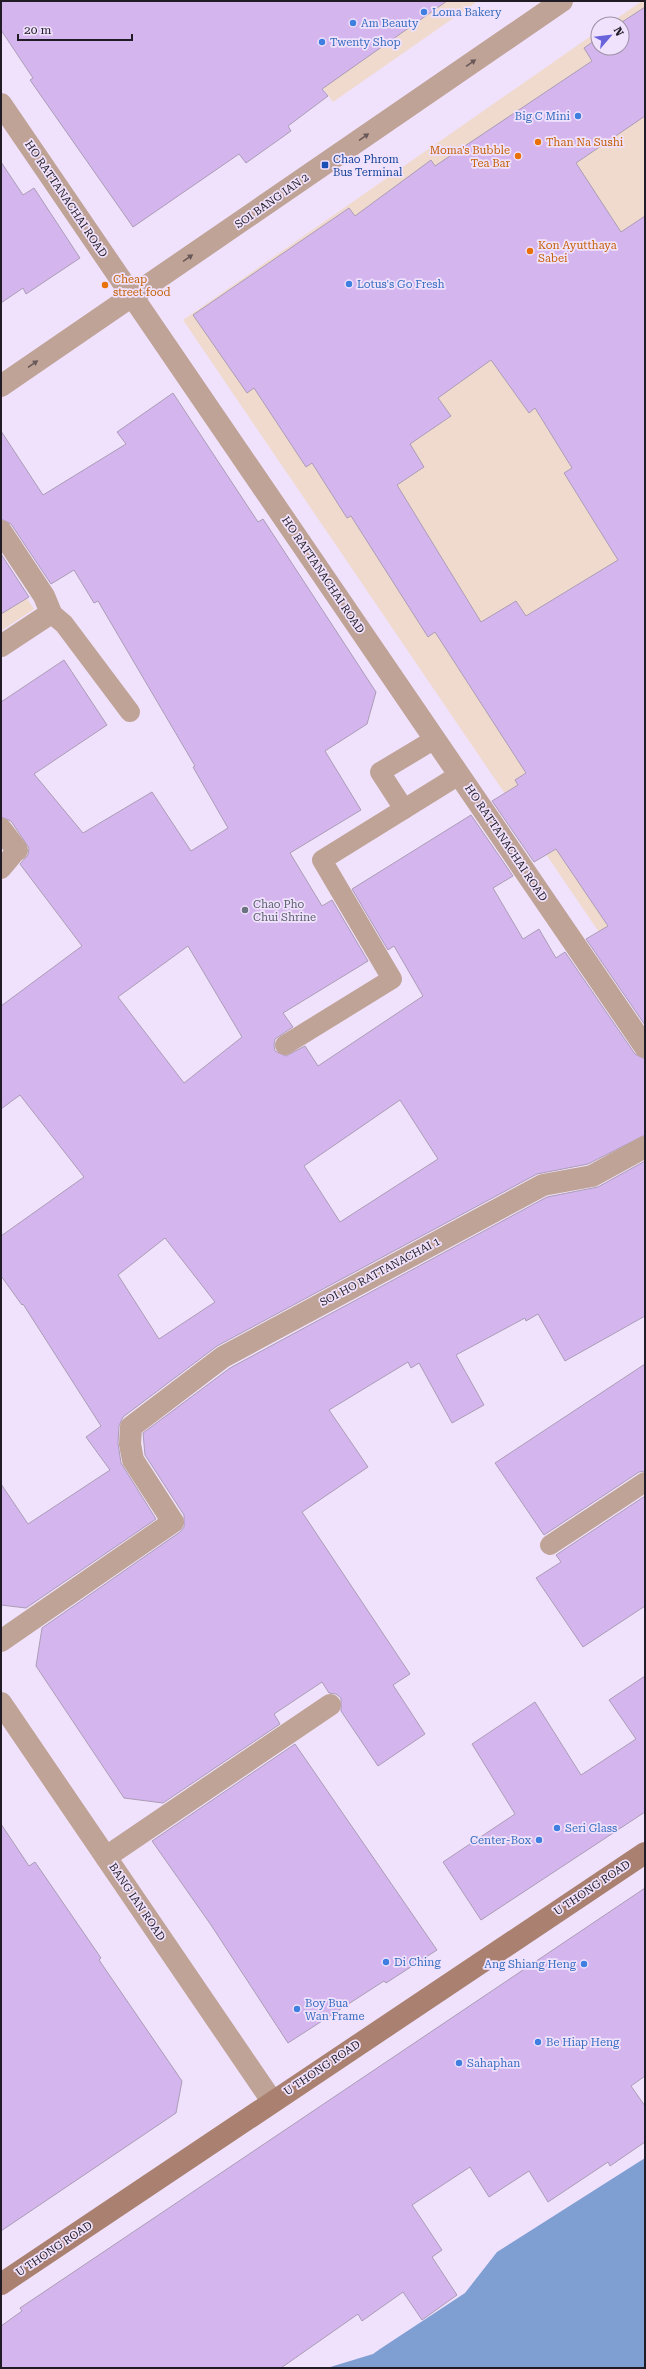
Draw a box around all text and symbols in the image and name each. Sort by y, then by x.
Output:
place label: Loma Bakery [432,6,502,19]
marker: Loma Bakery [419,7,429,17]
scale bar [18,16,132,42]
north arrow [590,16,630,56]
place label: Am Beauty [361,17,419,30]
marker: Am Beauty [348,18,358,28]
text: 20 m [24,23,51,37]
text: N [611,25,626,39]
place label: Twenty Shop [330,36,401,49]
marker: Twenty Shop [317,37,327,47]
one-way arrow [466,59,476,67]
place label: Big C Mini [515,110,570,123]
marker: Big C Mini [573,111,583,121]
one-way arrow [359,133,369,141]
place label: Than Na Sushi [546,136,624,149]
marker: Than Na Sushi [533,137,543,147]
street label: HO RATTANACHAI ROAD [22,138,110,260]
place label: Moma's Bubble Tea Bar [430,144,510,170]
marker: Moma's Bubble Tea Bar [513,151,523,161]
place label: Chao Phrom Bus Terminal [333,153,403,179]
marker: Chao Phrom Bus Terminal [320,160,330,170]
street label: SOI BANG IAN 2 [233,171,311,231]
place label: Kon Ayutthaya Sabei [538,239,617,265]
marker: Kon Ayutthaya Sabei [525,246,535,256]
one-way arrow [182,254,193,262]
place label: Cheap street food [113,273,171,299]
place label: Lotus's Go Fresh [357,278,445,291]
marker: Lotus's Go Fresh [344,279,354,289]
marker: Cheap street food [100,280,110,290]
one-way arrow [28,360,38,368]
street label: HO RATTANACHAI ROAD [279,514,367,636]
street label: HO RATTANACHAI ROAD [462,782,550,904]
place label: Chao Pho Chui Shrine [253,898,316,924]
marker: Chao Pho Chui Shrine [240,905,250,915]
street label: SOI HO RATTANACHAI 1 [318,1235,442,1309]
place label: Seri Glass [565,1822,617,1835]
marker: Seri Glass [552,1823,562,1833]
place label: Center-Box [470,1834,532,1847]
marker: Center-Box [534,1835,544,1845]
street label: U THONG ROAD [551,1858,633,1918]
street label: BANG IAN ROAD [106,1861,168,1943]
place label: Di Ching [394,1956,441,1969]
marker: Di Ching [381,1957,391,1967]
place label: Ang Shiang Heng [484,1958,577,1971]
marker: Ang Shiang Heng [579,1959,589,1969]
place label: Boy Bua Wan Frame [305,1997,364,2023]
marker: Boy Bua Wan Frame [292,2004,302,2014]
place label: Be Hiap Heng [546,2036,620,2049]
marker: Be Hiap Heng [533,2037,543,2047]
street label: U THONG ROAD [281,2038,363,2098]
place label: Sahaphan [467,2057,520,2070]
marker: Sahaphan [454,2058,464,2068]
street label: U THONG ROAD [13,2219,95,2279]

